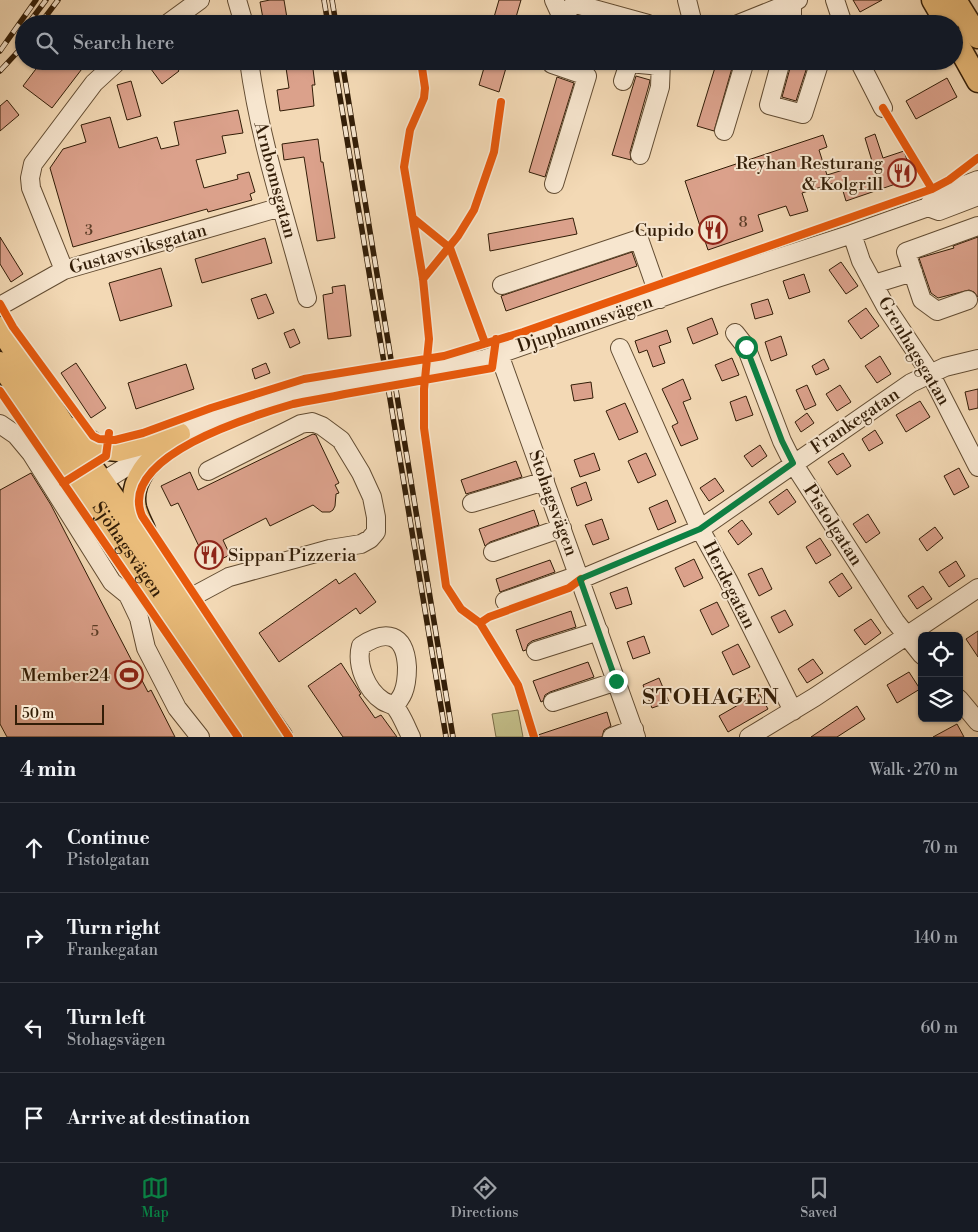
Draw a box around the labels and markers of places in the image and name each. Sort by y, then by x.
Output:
place label: Reyhan Resturang & Kolgrill [736,152,884,196]
restaurant icon: Reyhan Resturang & Kolgrill [887,158,917,188]
restaurant icon: Cupido [698,215,728,245]
place label: Cupido [635,219,694,242]
restaurant icon: Sippan Pizzeria [194,540,224,570]
place label: Sippan Pizzeria [228,544,357,567]
sports icon: Member24 [114,660,144,690]
place label: Member24 [21,664,110,687]

